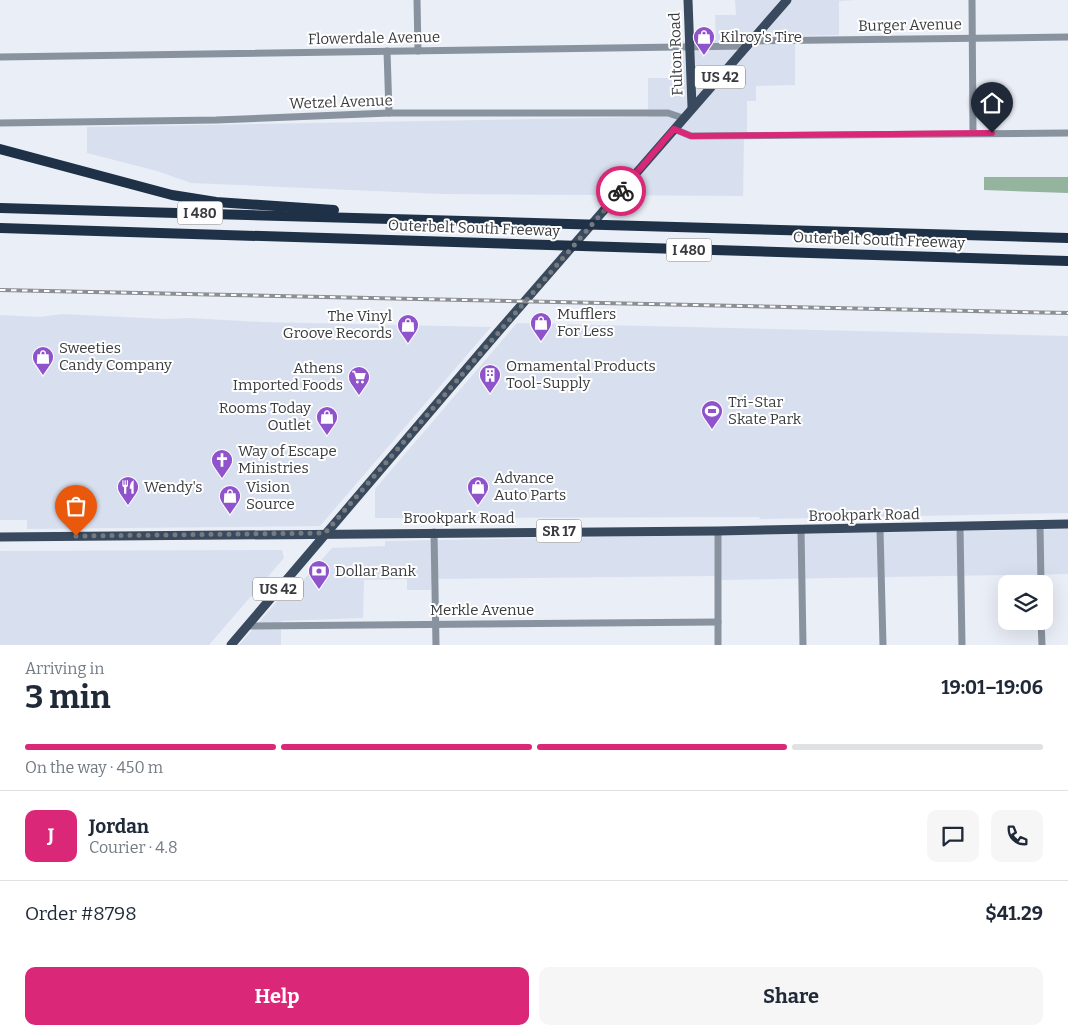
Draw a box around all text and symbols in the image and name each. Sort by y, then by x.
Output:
street label: Fulton Road [666,12,686,96]
street label: Burger Avenue [858,15,962,35]
shop icon: Kilroy's Tire [692,25,716,56]
street label: Flowerdale Avenue [308,28,440,48]
place label: Kilroy's Tire [720,28,802,46]
road number: US 42 [695,66,745,88]
pin [971,82,1013,133]
icon: home [978,89,1006,117]
street label: Wetzel Avenue [289,91,393,113]
courier [596,166,646,216]
icon: bike [607,177,635,205]
road number: I 480 [178,202,222,224]
street label: Outerbelt South Freeway [388,216,560,240]
street label: Outerbelt South Freeway [793,228,965,252]
road number: I 480 [666,238,712,262]
place label: Mufflers For Less [557,305,616,340]
place label: The Vinyl Groove Records [283,307,392,342]
shop icon: Mufflers For Less [529,311,553,342]
shop icon: The Vinyl Groove Records [396,313,420,344]
place label: Sweeties Candy Company [59,339,172,374]
shop icon: Sweeties Candy Company [31,345,55,376]
place label: Ornamental Products Tool-Supply [506,357,656,392]
place label: Athens Imported Foods [233,359,343,394]
building icon: Ornamental Products Tool-Supply [478,363,502,394]
supermarket icon: Athens Imported Foods [347,365,371,396]
place label: Tri-Star Skate Park [728,393,802,428]
place label: Rooms Today Outlet [219,399,312,434]
sports icon: Tri-Star Skate Park [700,399,724,430]
shop icon: Rooms Today Outlet [315,405,339,436]
place label: Way of Escape Ministries [238,442,337,477]
church icon: Way of Escape Ministries [210,448,234,479]
place label: Advance Auto Parts [494,469,566,504]
restaurant icon: Wendy's [116,475,140,506]
shop icon: Advance Auto Parts [466,475,490,506]
place label: Wendy's [144,478,202,496]
place label: Vision Source [246,478,295,513]
shop icon: Vision Source [218,484,242,515]
pin [55,485,97,536]
icon: bag [62,492,90,520]
street label: Brookpark Road [808,505,920,525]
street label: Brookpark Road [403,509,515,527]
road number: SR 17 [536,520,582,542]
bank icon: Dollar Bank [307,559,331,590]
place label: Dollar Bank [335,562,417,580]
map controls [998,575,1053,630]
button: layers [998,575,1053,630]
road number: US 42 [253,578,303,600]
street label: Merkle Avenue [430,601,534,619]
text: Arriving in [25,659,104,678]
text: 19:01–19:06 [941,676,1043,699]
text: 3 min [25,678,111,716]
text: On the way · 450 m [25,758,163,777]
button: chat [927,810,979,862]
button: phone [991,810,1043,862]
text: Jordan [89,815,149,838]
text: J [48,824,54,847]
text: Courier · 4.8 [89,838,178,857]
text: Order #8798 [25,902,137,925]
text: $41.29 [985,902,1043,925]
button: Help [25,967,529,1025]
button: Share [539,967,1043,1025]

